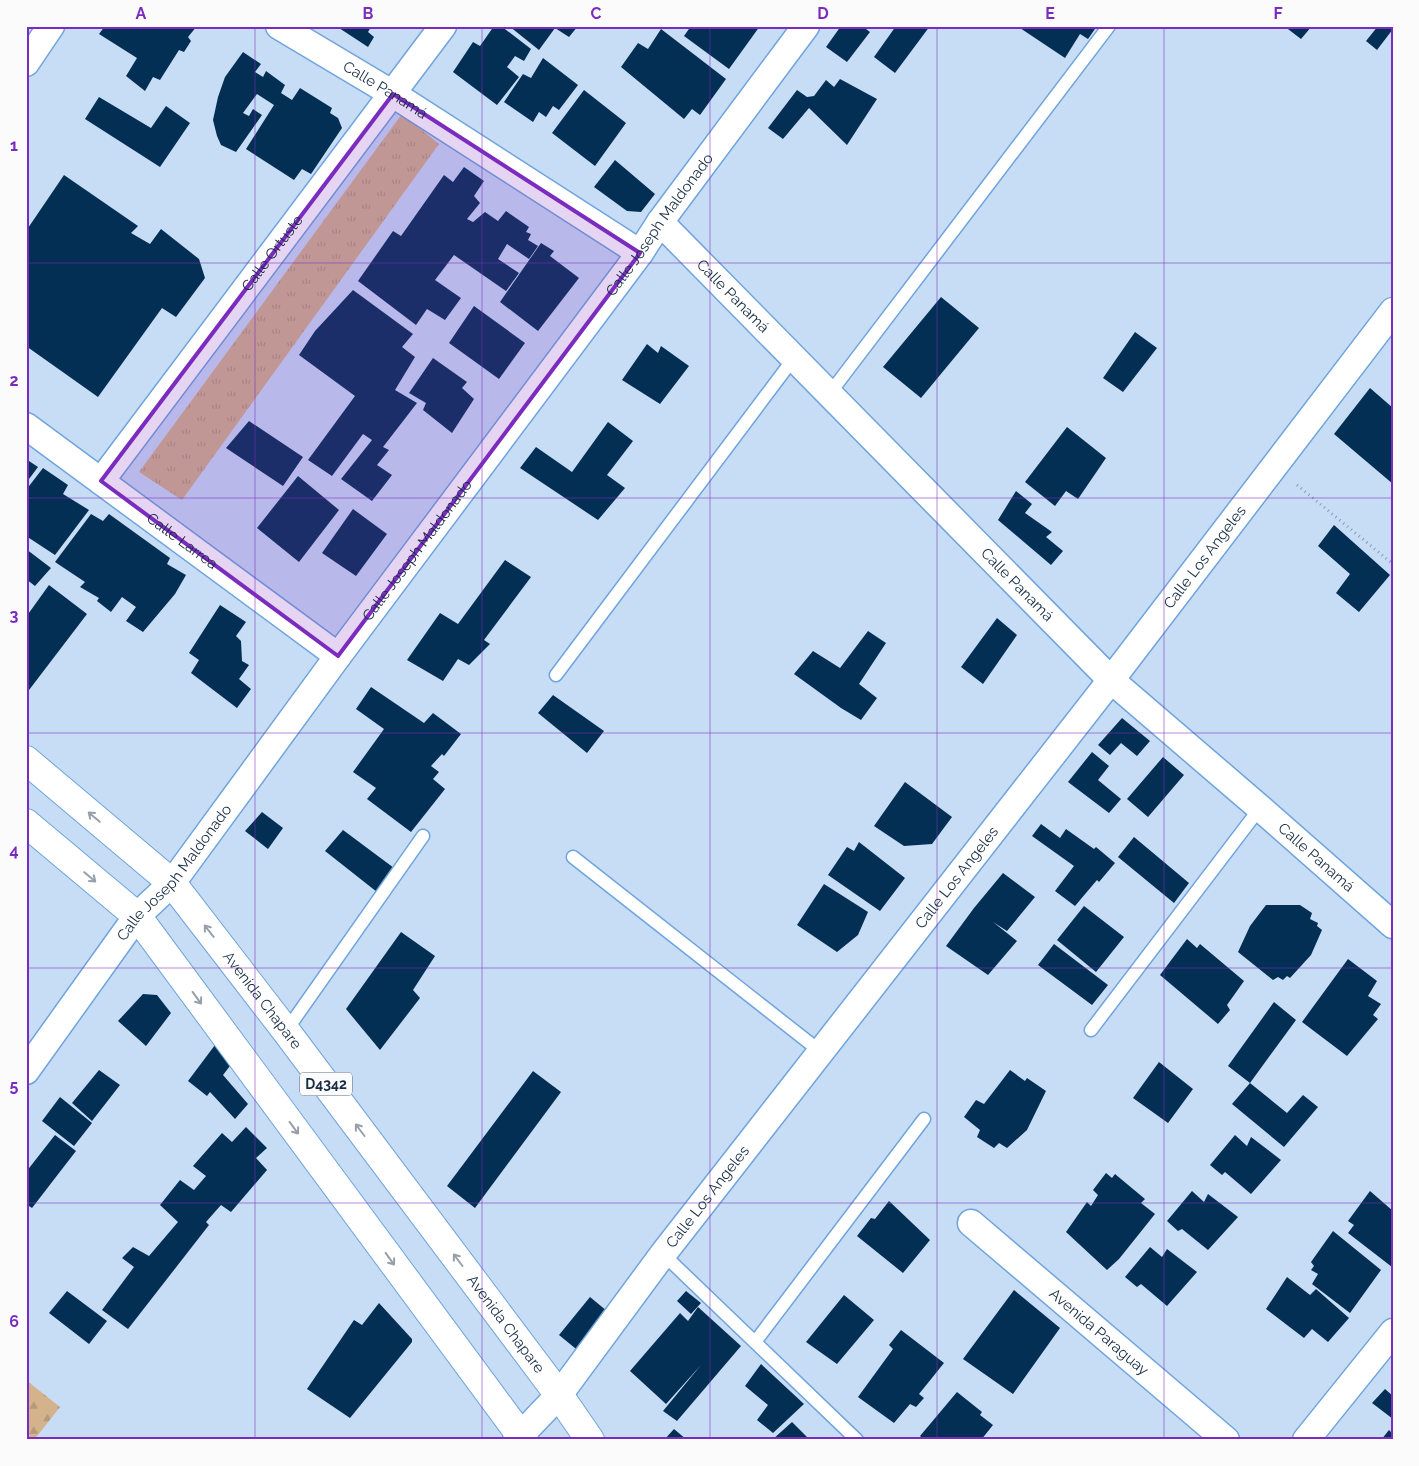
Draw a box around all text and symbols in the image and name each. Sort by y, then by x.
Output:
text: A [136,4,147,23]
text: B [363,4,374,23]
text: C [591,4,602,23]
text: D [817,4,829,23]
text: E [1045,4,1055,23]
text: F [1273,4,1283,23]
street label: Calle Panamá [340,57,431,123]
text: 1 [10,136,18,155]
street label: Calle Joseph Maldonado [602,150,717,300]
street label: Calle Ortuste [238,211,307,295]
street label: Calle Panamá [693,256,773,337]
text: 2 [9,371,19,390]
street label: Calle Joseph Maldonado [358,476,476,624]
street label: Calle Los Angeles [1160,502,1250,612]
street label: Calle Larrea [143,509,221,573]
street label: Calle Panamá [977,544,1057,625]
text: 3 [10,606,19,625]
street label: Calle Joseph Maldonado [113,801,235,944]
one-way arrow [88,812,101,823]
street label: Calle Panamá [1274,819,1358,896]
street label: Calle Los Angeles [911,823,1002,932]
text: 4 [9,841,19,860]
one-way arrow [84,871,97,882]
one-way arrow [203,925,214,938]
street label: Avenida Chapare [219,948,306,1053]
one-way arrow [192,991,202,1005]
road number: D4342 [300,1072,352,1096]
text: 5 [10,1076,19,1095]
one-way arrow [289,1121,299,1135]
one-way arrow [355,1123,365,1137]
street label: Calle Los Angeles [662,1142,753,1251]
one-way arrow [385,1252,396,1265]
one-way arrow [452,1254,463,1267]
street label: Avenida Chapare [463,1271,549,1377]
street label: Avenida Paraguay [1046,1285,1152,1379]
text: 6 [9,1312,19,1331]

